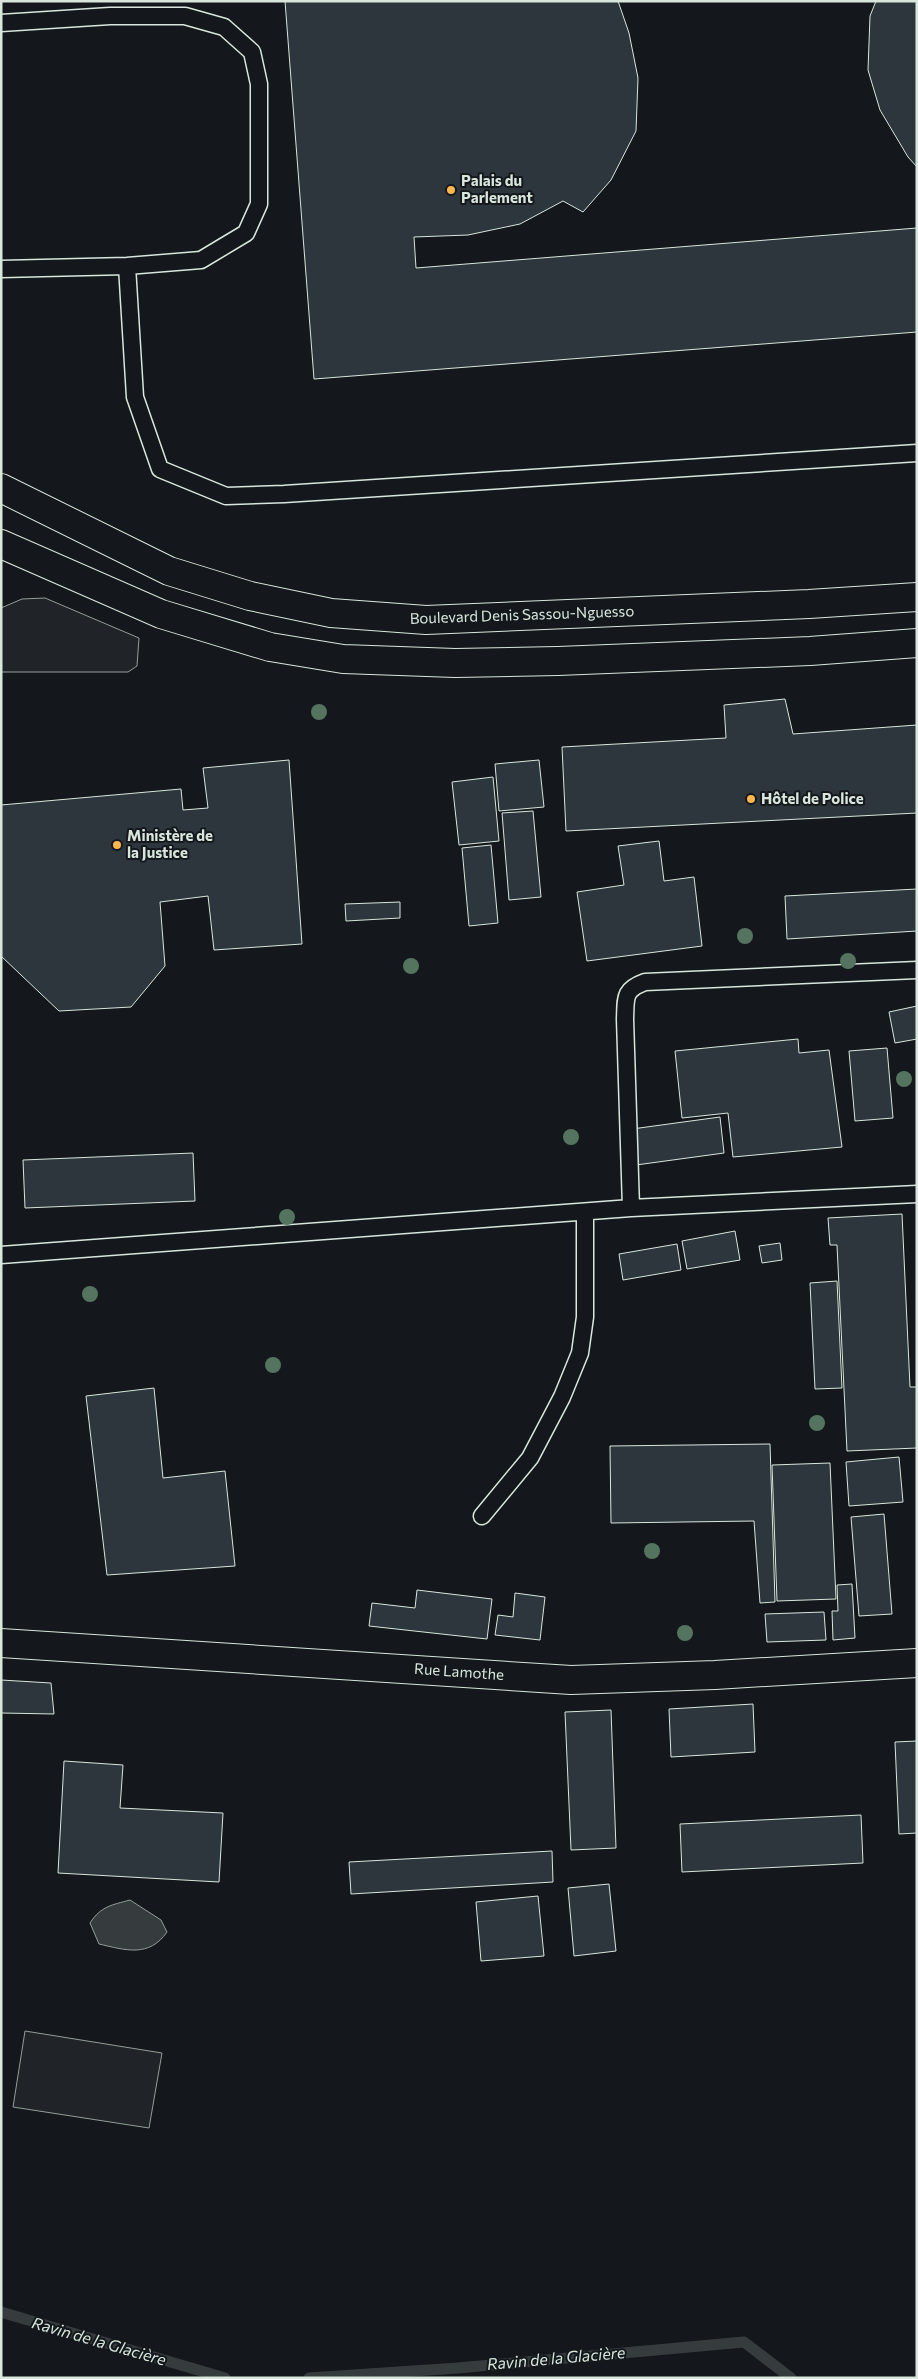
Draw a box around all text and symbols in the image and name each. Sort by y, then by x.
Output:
place label: Palais du Parlement [461,171,533,206]
marker: Palais du Parlement [445,184,457,196]
street label: Boulevard Denis Sassou-Nguesso [409,601,635,627]
place label: Hôtel de Police [761,789,864,807]
marker: Hôtel de Police [745,793,757,805]
place label: Ministère de la Justice [127,826,213,861]
marker: Ministère de la Justice [111,839,123,851]
street label: Rue Lamothe [413,1659,505,1683]
water label: Ravin de la Glacière [30,2312,169,2369]
water label: Ravin de la Glacière [486,2342,626,2373]

